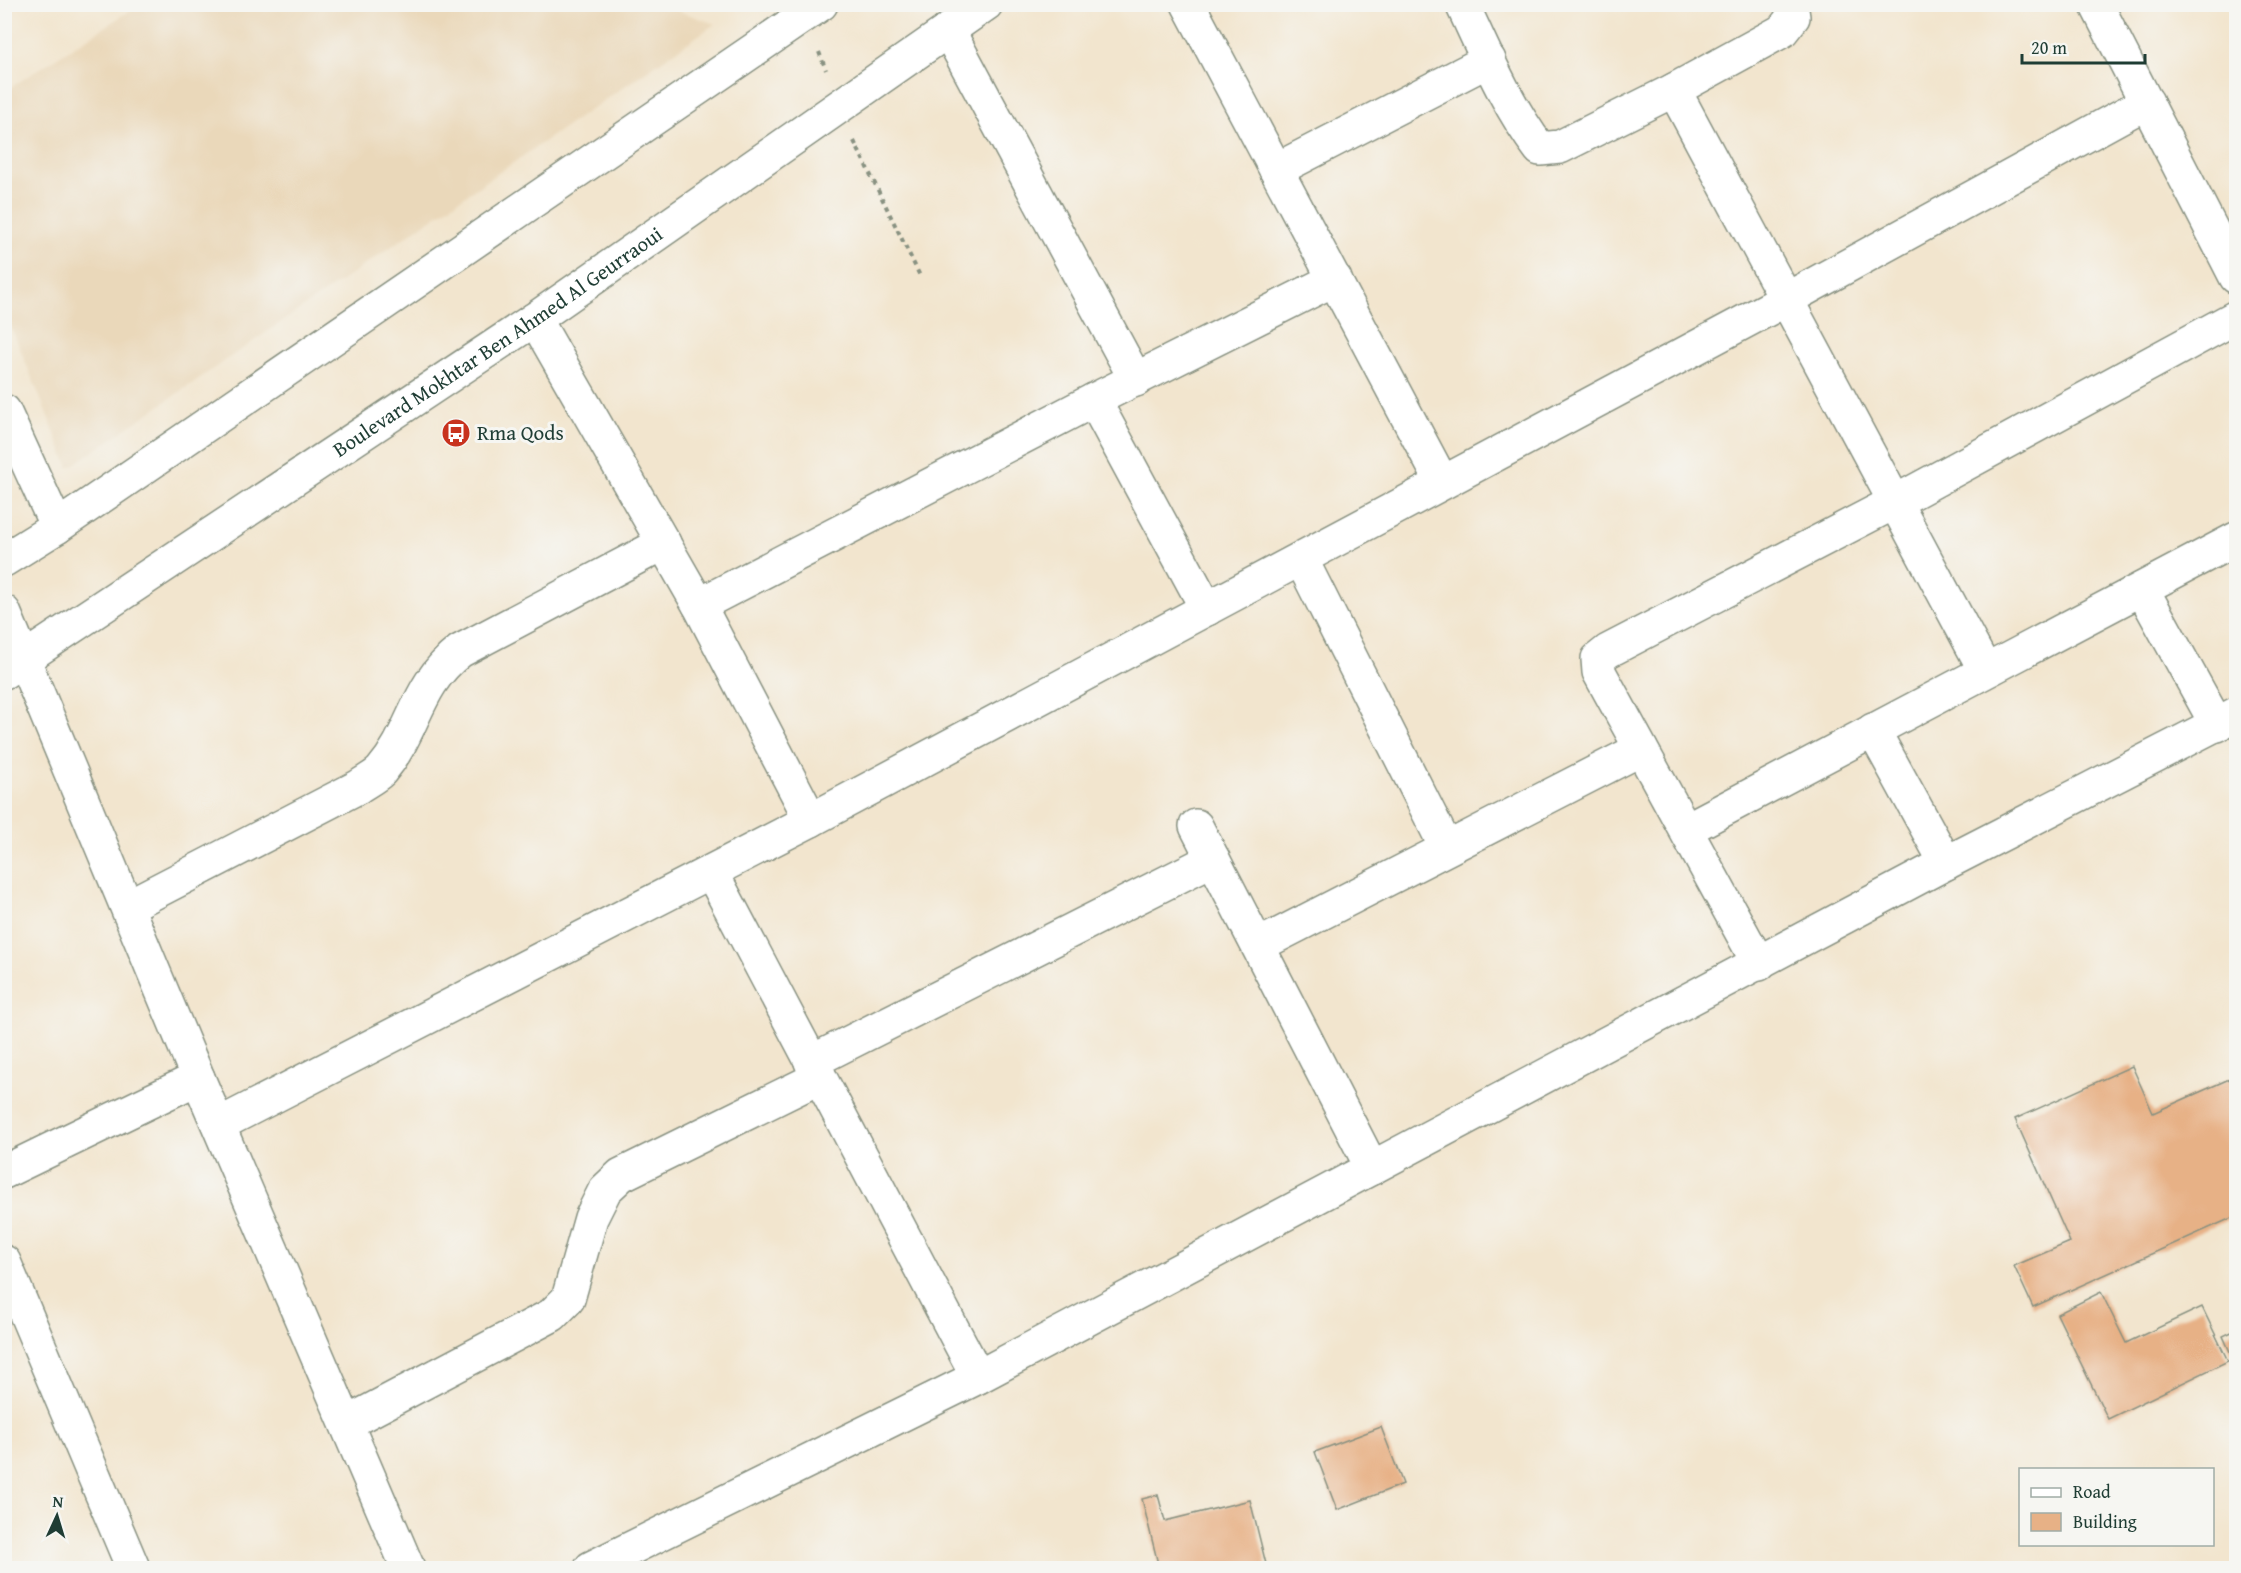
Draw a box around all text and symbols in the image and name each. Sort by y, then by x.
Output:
scale bar [2022,27,2145,65]
text: 20 m [2031,34,2067,61]
street label: Boulevard Mokhtar Ben Ahmed Al Geurraoui [326,218,669,464]
bus stop icon: Rma Qods [440,417,472,449]
place label: Rma Qods [477,417,564,448]
legend [2019,1468,2214,1546]
text: Road [2073,1478,2111,1505]
north arrow [27,1486,87,1546]
text: N [52,1489,65,1513]
text: Building [2073,1508,2137,1535]

